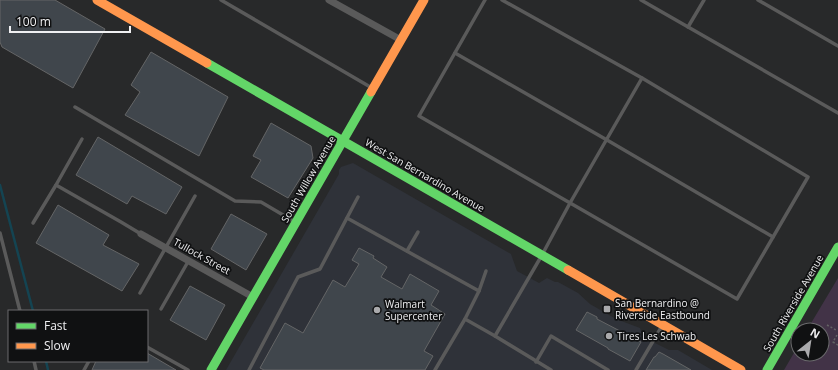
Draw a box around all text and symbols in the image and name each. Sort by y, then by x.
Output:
scale bar [10,8,130,34]
text: 100 m [16,13,51,30]
street label: South Willow Avenue [277,133,339,225]
street label: West San Bernardino Avenue [363,135,488,215]
street label: Tullock Street [171,235,233,278]
street label: South Riverside Avenue [759,252,827,354]
place label: San Bernardino @ Riverside Eastbound [615,296,710,322]
place label: Walmart Supercenter [385,297,442,323]
marker: San Bernardino @ Riverside Eastbound [602,304,612,314]
marker: Walmart Supercenter [372,305,382,315]
legend [8,310,148,362]
text: Fast [44,317,67,334]
north arrow [790,322,830,362]
text: N [808,324,823,342]
place label: Tires Les Schwab [617,329,696,343]
marker: Tires Les Schwab [604,331,614,341]
text: Slow [44,337,71,354]

